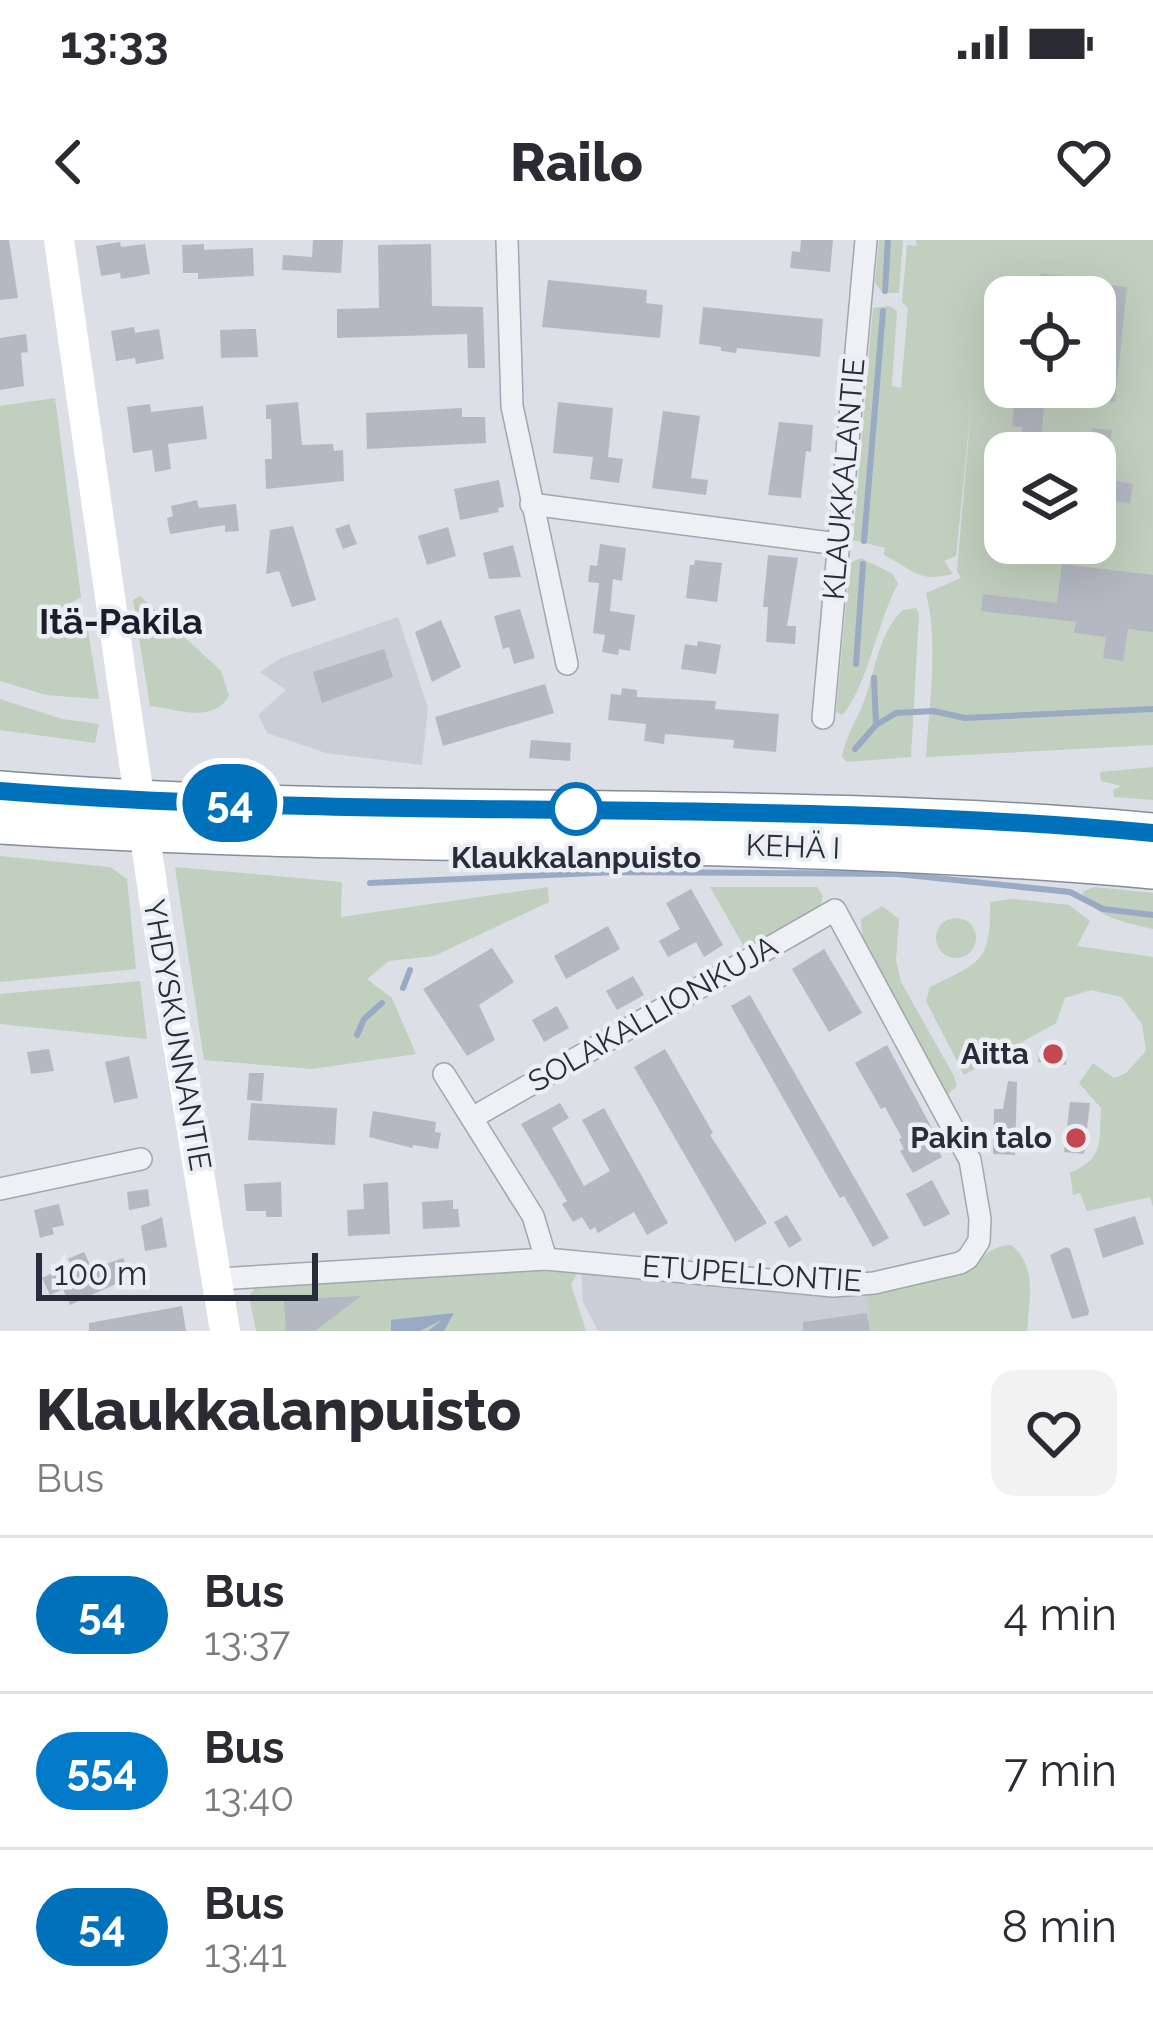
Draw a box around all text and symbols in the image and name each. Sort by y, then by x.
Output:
text: 13:33 [60,16,169,69]
icon: back [36,129,102,195]
icon: heart [1051,129,1117,195]
text: Railo [510,130,643,194]
map controls [984,276,1116,564]
button: locate [984,276,1116,408]
street label: KLAUKKALANTIE [815,357,872,601]
button: layers [984,432,1116,564]
district label: Itä-Pakila [39,600,203,642]
line badge: 54 [176,764,284,842]
text: 54 [206,778,254,827]
marker: Klaukkalanpuisto [551,784,601,834]
street label: KEHÄ I [745,827,841,866]
place label: Klaukkalanpuisto [451,840,701,875]
street label: YHDYSKUNNANTIE [136,897,219,1173]
street label: SOLAKALLIONKUJA [522,928,783,1099]
place label: Aitta [961,1036,1029,1071]
marker: Aitta [1040,1041,1066,1067]
place label: Pakin talo [910,1120,1052,1155]
marker: Pakin talo [1063,1125,1089,1151]
scale bar [36,1247,318,1300]
street label: ETUPELLONTIE [641,1248,863,1299]
text: 100 m [54,1254,147,1293]
button: heart [991,1370,1117,1496]
text: Klaukkalanpuisto [36,1376,521,1443]
text: Bus [36,1455,104,1501]
text: Bus [204,1565,285,1618]
text: 4 min [1004,1588,1117,1641]
text: 54 [78,1590,126,1639]
text: 13:37 [204,1618,290,1664]
text: Bus [204,1721,285,1774]
text: 7 min [1004,1744,1117,1797]
text: 554 [67,1746,137,1795]
text: 13:40 [204,1774,294,1820]
text: Bus [204,1877,285,1930]
text: 8 min [1001,1900,1117,1953]
text: 54 [78,1902,126,1951]
text: 13:41 [204,1930,287,1976]

